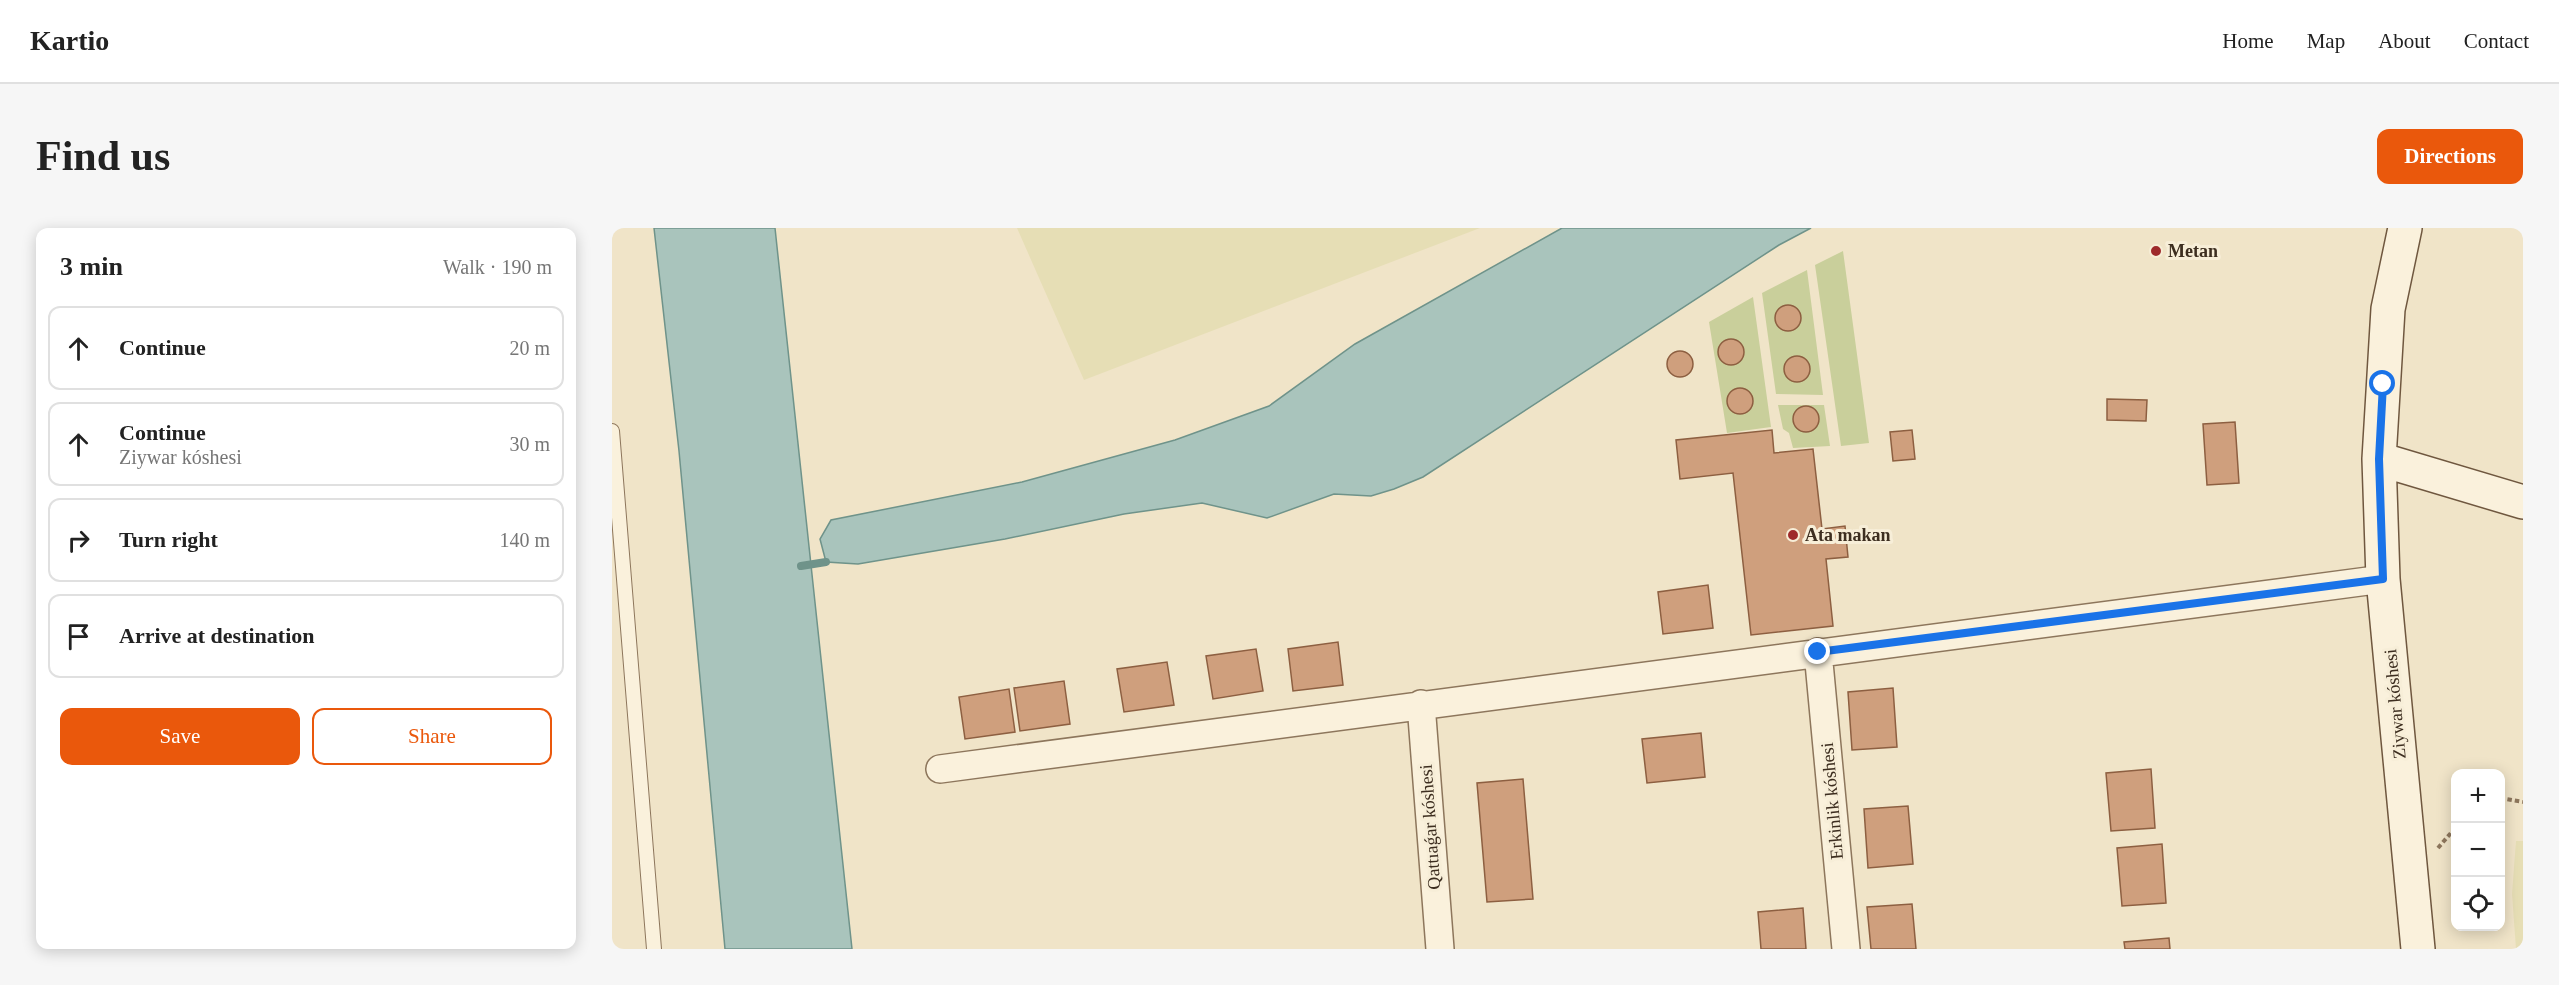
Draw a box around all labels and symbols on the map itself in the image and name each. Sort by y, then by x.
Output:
place label: Metan [2168,241,2218,261]
marker: Metan [2149,244,2163,258]
route start [2369,370,2395,396]
place label: Ata makan [1805,525,1891,545]
marker: Ata makan [1786,528,1800,542]
route end [1804,638,1830,664]
street label: Ziywar kóshesi [2380,648,2410,760]
street label: Erkinlik kóshesi [1817,742,1847,860]
street label: Qattıaǵar kóshesi [1416,764,1444,890]

